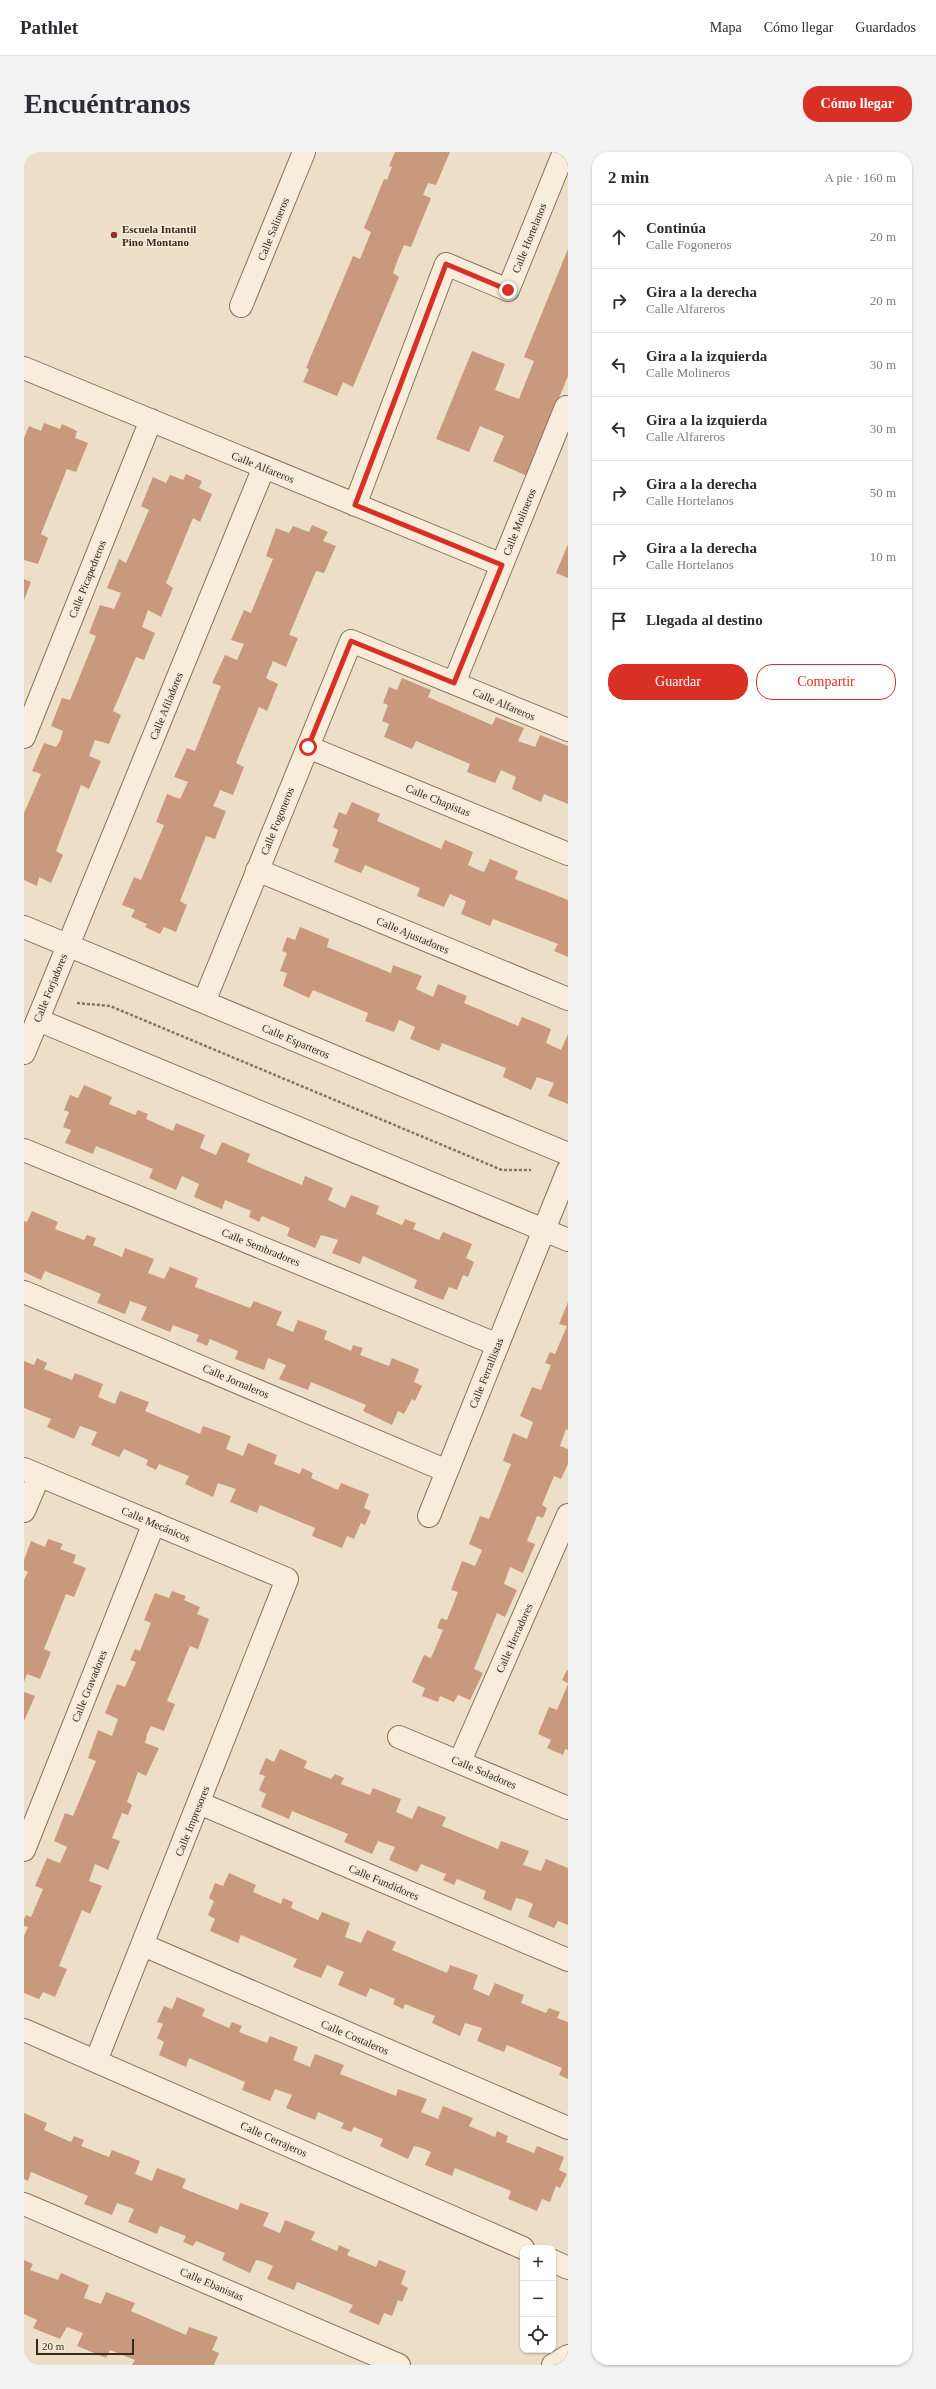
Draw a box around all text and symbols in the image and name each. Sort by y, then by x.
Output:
text: Pathlet [20,17,78,38]
text: Mapa [710,20,742,35]
text: Cómo llegar [764,20,833,35]
text: Guardados [855,20,916,35]
button: Cómo llegar [803,86,912,122]
text: Encuéntranos [24,88,190,119]
text: 2 min [608,168,649,187]
text: A pie · 160 m [825,170,896,185]
street label: Calle Salineros [255,196,291,262]
street label: Calle Hortelanos [510,201,548,275]
text: Continúa [646,220,706,236]
place label: Escuela Intantil Pino Montano [122,223,196,248]
icon: ahead [608,226,630,248]
text: 20 m [870,229,896,244]
marker: Escuela Intantil Pino Montano [109,230,119,240]
text: Calle Fogoneros [646,237,732,252]
route end [499,281,517,299]
text: Gira a la derecha [646,284,757,300]
icon: right [608,290,630,312]
text: 20 m [870,293,896,308]
text: Calle Alfareros [646,301,725,316]
text: Gira a la izquierda [646,348,767,364]
icon: left [608,354,630,376]
text: 30 m [870,357,896,372]
text: Calle Molineros [646,365,730,380]
text: Gira a la izquierda [646,412,767,428]
icon: left [608,418,630,440]
text: 30 m [870,421,896,436]
text: Calle Alfareros [646,429,725,444]
street label: Calle Alfareros [230,449,296,485]
text: Gira a la derecha [646,476,757,492]
icon: right [608,482,630,504]
text: 50 m [870,485,896,500]
street label: Calle Molineros [500,487,538,557]
text: Calle Hortelanos [646,493,734,508]
street label: Calle Picapedreros [66,538,108,620]
text: Gira a la derecha [646,540,757,556]
icon: right [608,546,630,568]
text: 10 m [870,549,896,564]
text: Calle Hortelanos [646,557,734,572]
icon: arrive [608,610,630,632]
text: Llegada al destino [646,612,763,628]
button: Guardar [608,664,748,700]
button: Compartir [756,664,896,700]
street label: Calle Afiladores [147,670,185,742]
street label: Calle Alfareros [471,685,537,723]
route start [299,738,317,756]
street label: Calle Chapistas [404,782,472,818]
street label: Calle Fogoneros [258,785,296,857]
street label: Calle Ajustadores [375,914,451,956]
street label: Calle Forjadores [31,952,69,1024]
street label: Calle Esparteros [260,1021,332,1061]
street label: Calle Sembradores [220,1226,302,1268]
street label: Calle Ferrallistas [466,1336,506,1410]
street label: Calle Jornaleros [201,1362,271,1400]
street label: Calle Mecánicos [120,1504,192,1544]
street label: Calle Herradores [493,1601,535,1675]
street label: Calle Gravadores [69,1648,109,1724]
street label: Calle Soladores [450,1753,518,1791]
street label: Calle Impresores [172,1784,212,1858]
street label: Calle Fundidores [347,1862,421,1902]
street label: Calle Costaleros [319,2017,391,2057]
street label: Calle Cerrajeros [239,2119,309,2159]
map controls [520,2245,556,2353]
button: + [520,2245,556,2281]
street label: Calle Ebanistas [178,2265,246,2303]
button: − [520,2281,556,2317]
button: locate [520,2317,556,2353]
scale bar [36,2337,134,2356]
text: 20 m [42,2340,64,2352]

